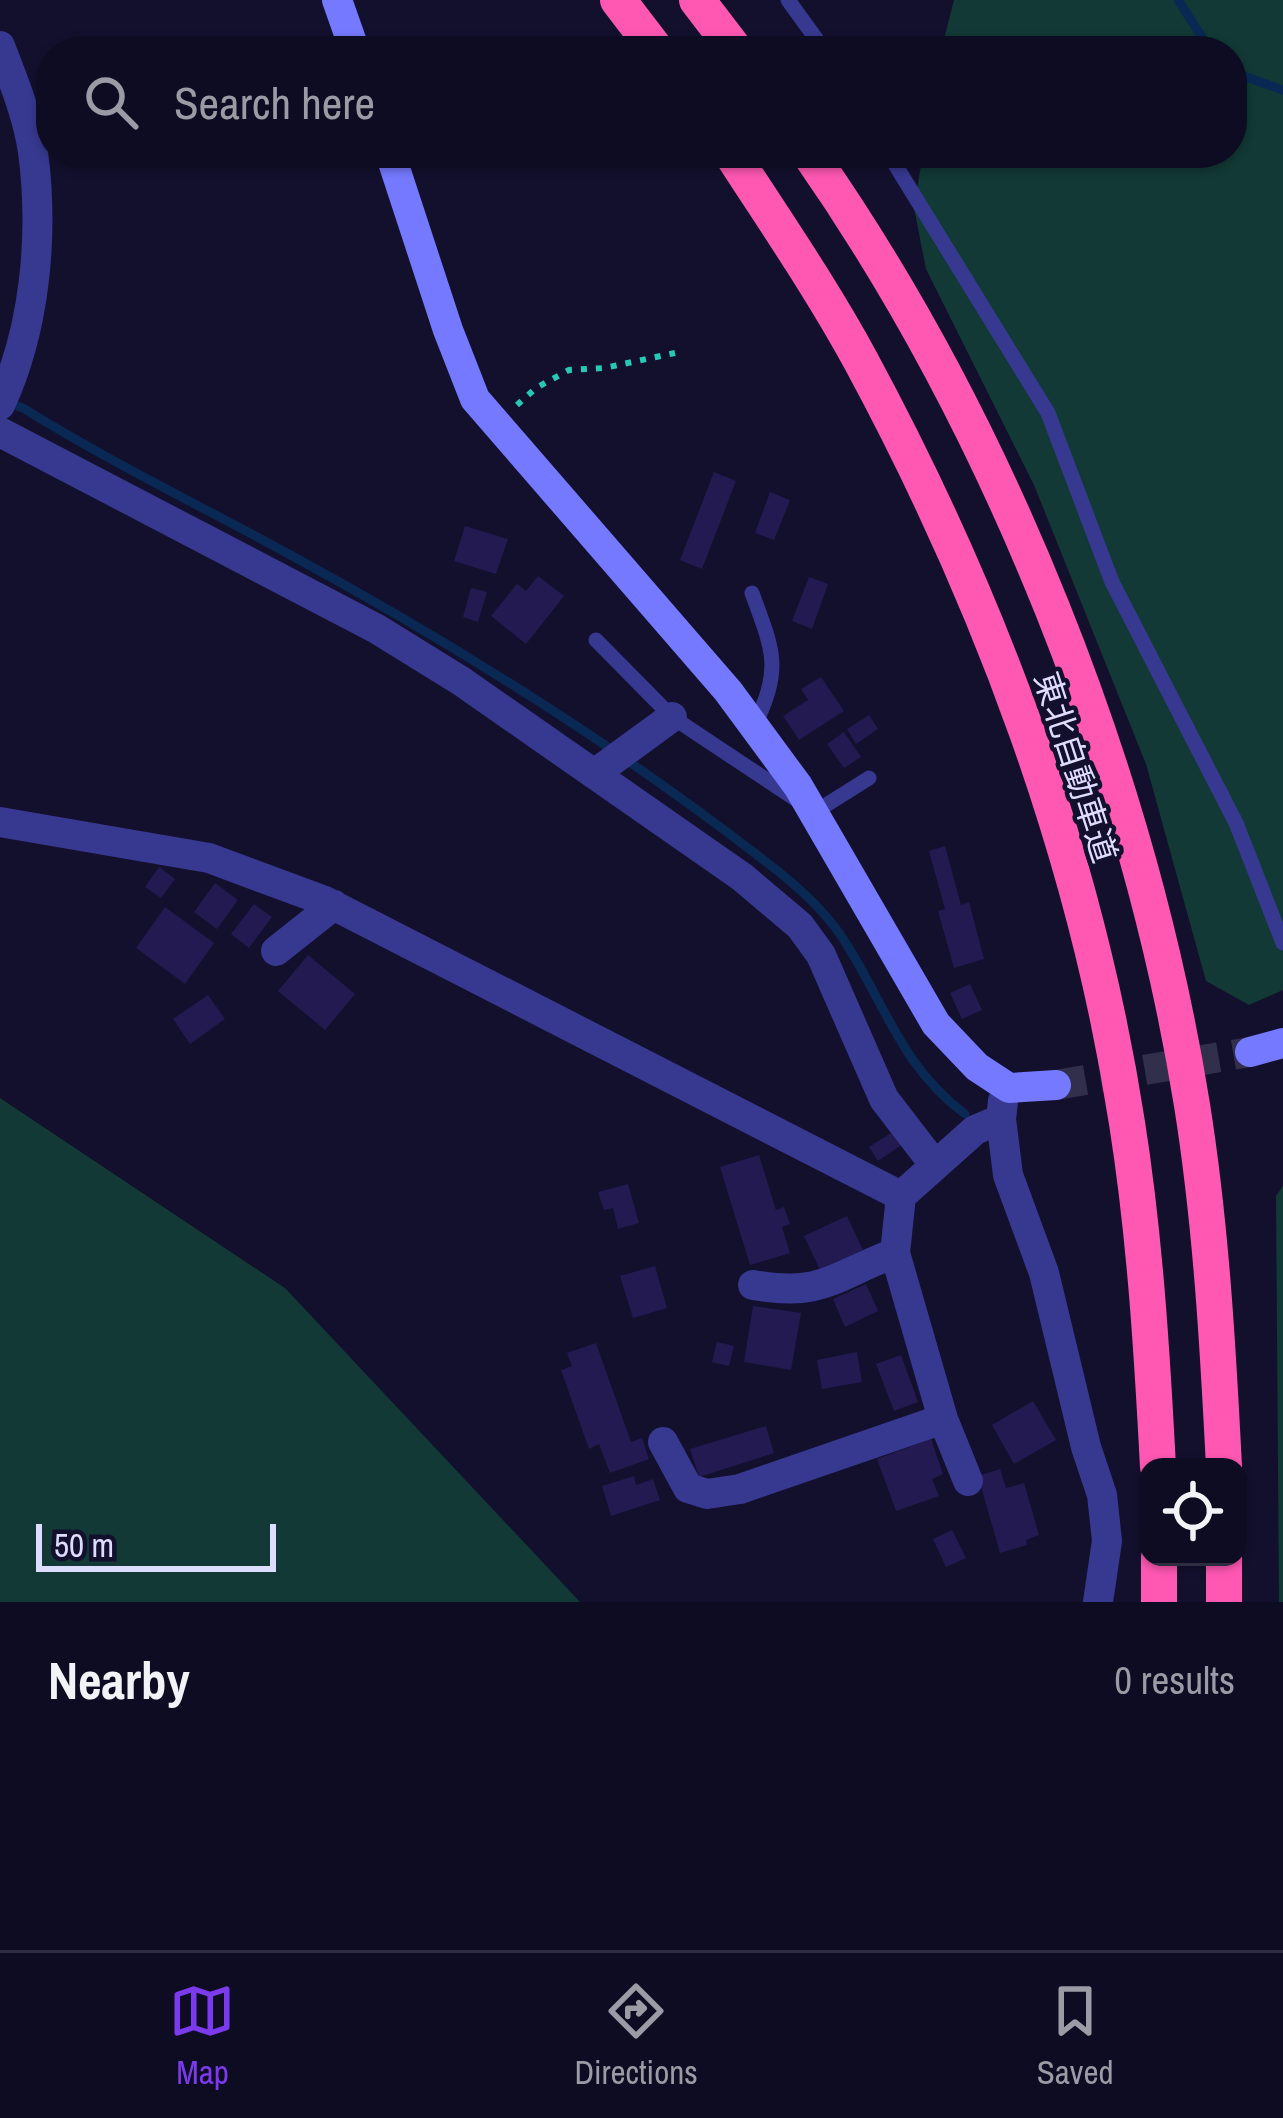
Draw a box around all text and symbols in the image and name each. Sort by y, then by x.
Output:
search box [36,36,1247,168]
icon: search [78,69,144,135]
text: Search here [174,72,375,133]
street label: 東北自動車道 [1024,666,1128,868]
map controls [1139,1458,1247,1566]
button: locate [1139,1458,1247,1566]
scale bar [36,1518,276,1571]
text: 50 m [54,1523,114,1567]
text: Nearby [48,1646,190,1715]
text: 0 results [1114,1654,1235,1706]
tab: Map [169,1978,235,2094]
tab: Directions [574,1978,698,2094]
tab: Saved [1037,1978,1113,2094]

